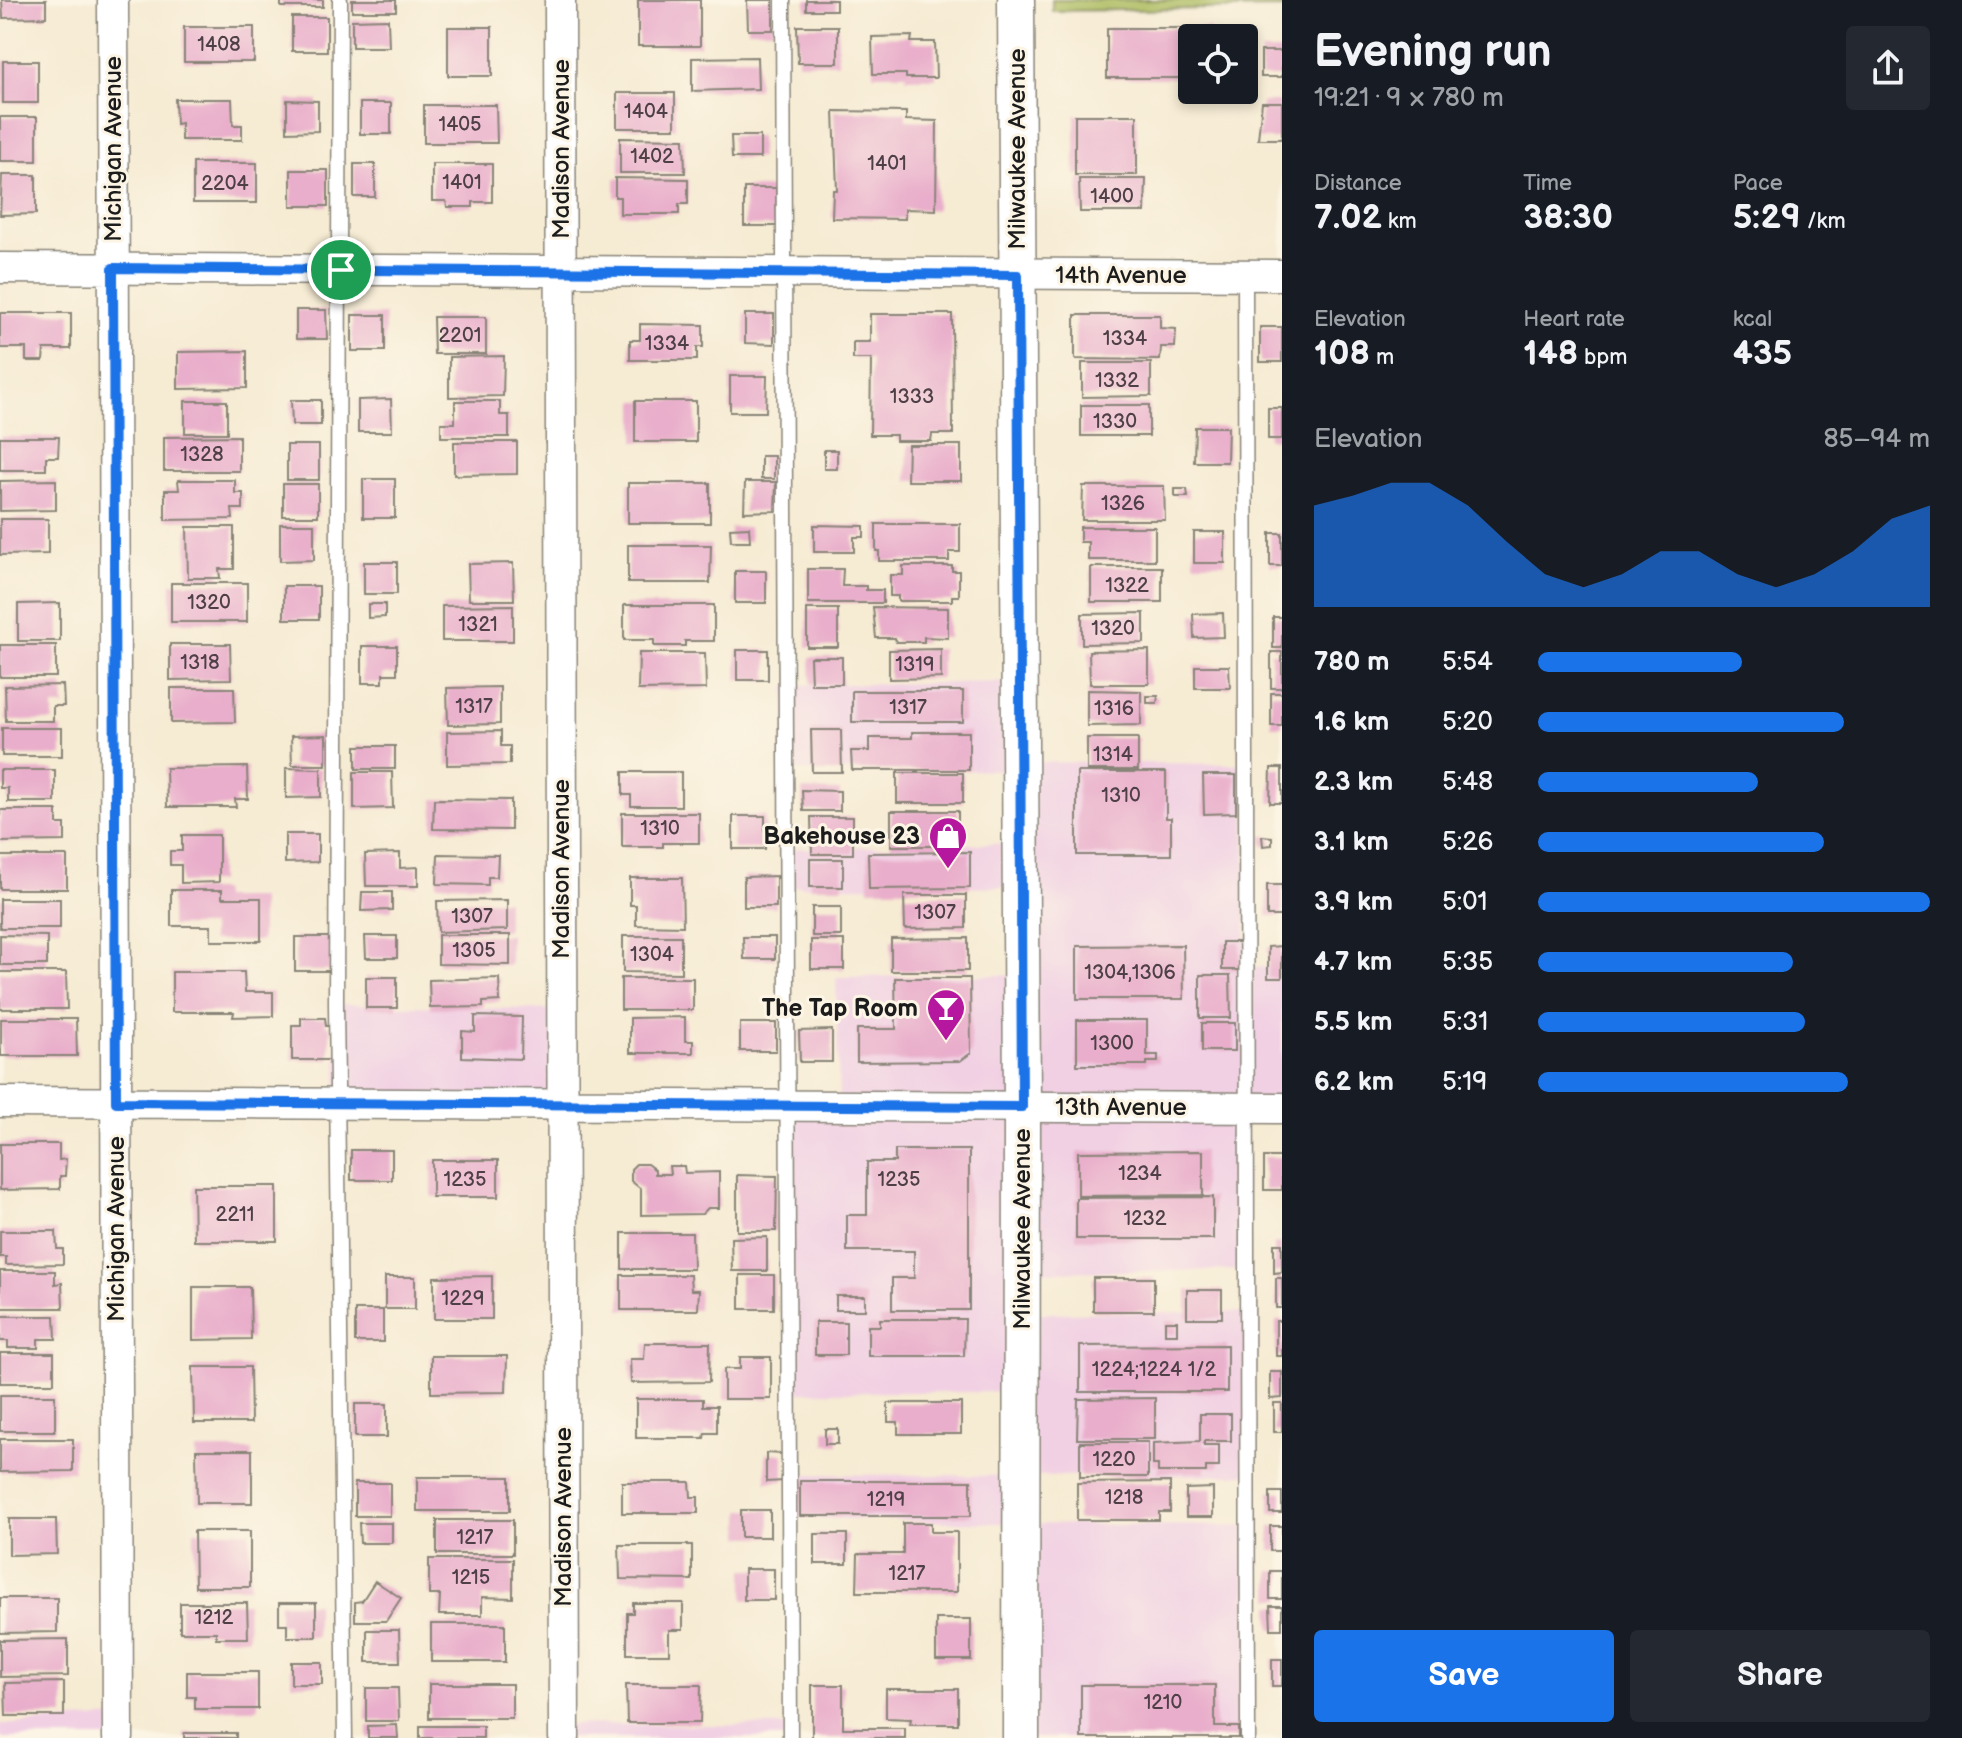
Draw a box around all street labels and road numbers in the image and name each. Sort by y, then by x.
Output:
street label: Milwaukee Avenue [1003,48,1032,250]
street label: Michigan Avenue [99,56,128,242]
street label: Madison Avenue [547,59,576,239]
street label: 14th Avenue [1055,261,1187,290]
street label: Madison Avenue [547,779,576,959]
street label: 13th Avenue [1055,1093,1187,1122]
street label: Milwaukee Avenue [1008,1128,1037,1330]
street label: Michigan Avenue [102,1136,131,1322]
street label: Madison Avenue [549,1427,578,1607]

